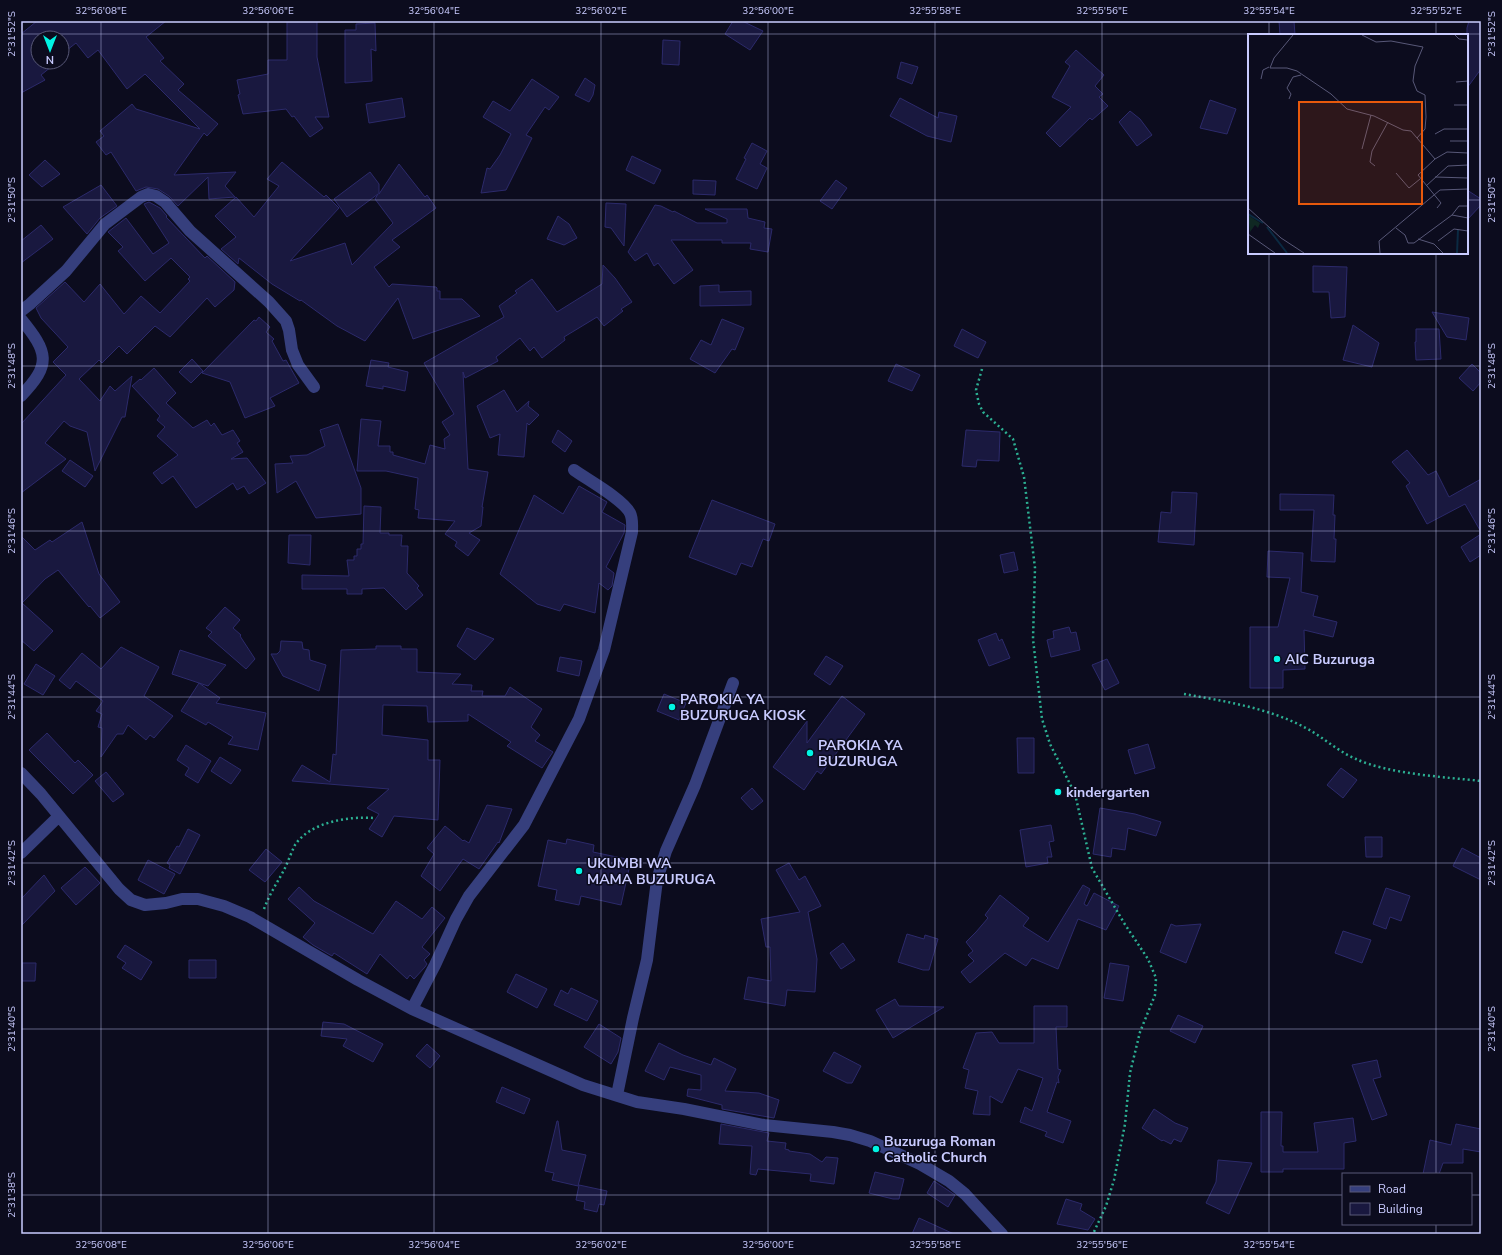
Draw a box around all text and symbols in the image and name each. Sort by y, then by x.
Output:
text: 32°56'08"E [75,4,127,18]
text: 32°56'06"E [242,4,294,18]
text: 32°56'04"E [408,4,460,18]
text: 32°56'02"E [575,4,627,18]
text: 32°56'00"E [742,4,794,18]
text: 32°55'58"E [909,4,961,18]
text: 32°55'56"E [1076,4,1128,18]
text: 32°55'54"E [1243,4,1295,18]
text: 32°55'52"E [1410,4,1462,18]
text: 2°31'52"S [5,11,19,57]
text: 2°31'52"S [1485,11,1499,57]
north arrow [30,30,70,70]
inset map [1248,34,1468,254]
text: N [46,52,54,67]
text: 2°31'50"S [5,177,19,223]
text: 2°31'50"S [1485,177,1499,223]
text: 2°31'48"S [5,343,19,389]
text: 2°31'48"S [1485,343,1499,389]
text: 2°31'46"S [5,508,19,554]
text: 2°31'46"S [1485,508,1499,554]
place label: AIC Buzuruga [1285,650,1375,669]
marker: AIC Buzuruga [1272,654,1282,664]
text: 2°31'44"S [5,674,19,720]
text: 2°31'44"S [1485,674,1499,720]
place label: PAROKIA YA BUZURUGA KIOSK [680,690,806,725]
marker: PAROKIA YA BUZURUGA KIOSK [667,702,677,712]
place label: PAROKIA YA BUZURUGA [818,736,903,771]
marker: PAROKIA YA BUZURUGA [805,748,815,758]
place label: kindergarten [1066,783,1150,802]
marker: kindergarten [1053,787,1063,797]
text: 2°31'42"S [5,840,19,886]
text: 2°31'42"S [1485,840,1499,886]
place label: UKUMBI WA MAMA BUZURUGA [587,854,716,889]
marker: UKUMBI WA MAMA BUZURUGA [574,866,584,876]
text: 2°31'40"S [5,1006,19,1052]
text: 2°31'40"S [1485,1006,1499,1052]
place label: Buzuruga Roman Catholic Church [884,1132,996,1167]
marker: Buzuruga Roman Catholic Church [871,1144,881,1154]
text: 2°31'38"S [5,1172,19,1218]
legend [1342,1173,1472,1225]
text: Road [1378,1181,1406,1197]
text: Building [1378,1201,1423,1217]
text: 32°56'08"E [75,1238,127,1252]
text: 32°56'06"E [242,1238,294,1252]
text: 32°56'04"E [408,1238,460,1252]
text: 32°56'02"E [575,1238,627,1252]
text: 32°56'00"E [742,1238,794,1252]
text: 32°55'58"E [909,1238,961,1252]
text: 32°55'56"E [1076,1238,1128,1252]
text: 32°55'54"E [1243,1238,1295,1252]

